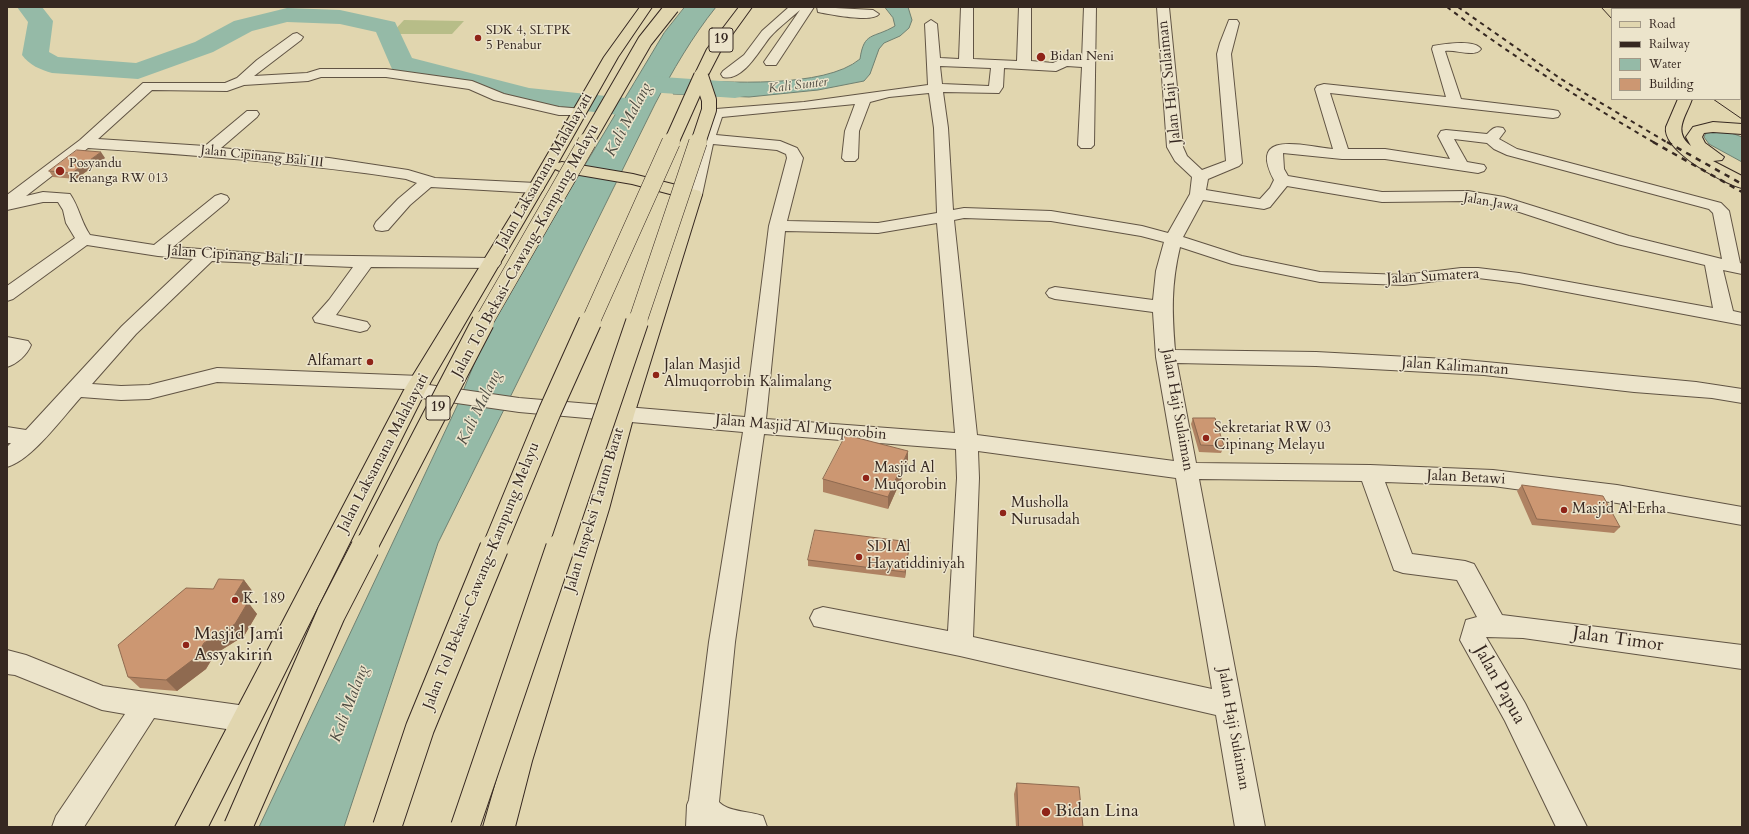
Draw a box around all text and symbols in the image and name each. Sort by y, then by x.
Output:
legend [1611,8,1741,100]
text: Road [1649,16,1675,32]
street label: Jalan Haji Sulaiman [1155,19,1185,145]
place label: SDK 4, SLTPK 5 Penabur [486,23,571,54]
road number: 19 [709,28,733,52]
marker: SDK 4, SLTPK 5 Penabur [473,33,483,43]
text: Railway [1649,36,1690,52]
place label: Bidan Neni [1050,49,1114,65]
marker: Bidan Neni [1035,51,1047,63]
text: Water [1649,56,1681,72]
water label: Kali Sunter [767,75,829,97]
text: Building [1649,76,1693,92]
water label: Kali Malang [602,80,656,160]
street label: Jalan Laksamana Malahayati [493,90,597,252]
street label: Jalan Tol Bekasi–Cawang–Kampung Melayu [449,121,603,381]
street label: Jalan Cipinang Bali III [200,143,324,171]
place label: Posyandu Kenanga RW 013 [69,156,168,187]
marker: Posyandu Kenanga RW 013 [54,165,66,177]
street label: Jalan Jawa [1462,190,1520,216]
street label: Jalan Cipinang Bali II [166,242,304,270]
street label: Jalan Sumatera [1386,266,1480,288]
street label: Jalan Haji Sulaiman [1157,347,1197,473]
place label: Alfamart [307,353,362,371]
street label: Jalan Kalimantan [1401,354,1509,380]
marker: Alfamart [365,357,375,367]
place label: Jalan Masjid Almuqorrobin Kalimalang [664,357,831,392]
water label: Kali Malang [454,367,506,449]
marker: Jalan Masjid Almuqorrobin Kalimalang [651,370,661,380]
street label: Jalan Laksamana Malahayati [335,371,433,535]
road number: 19 [426,396,450,420]
street label: Jalan Masjid Al Muqorobin [715,412,887,444]
place label: Sekretariat RW 03 Cipinang Melayu [1214,420,1331,455]
street label: Jalan Inspeksi Tarum Barat [561,426,629,594]
marker: Sekretariat RW 03 Cipinang Melayu [1201,433,1211,443]
street label: Jalan Tol Bekasi–Cawang–Kampung Melayu [420,440,544,712]
place label: Masjid Al Muqorobin [874,460,947,495]
street label: Jalan Betawi [1426,467,1506,489]
marker: Masjid Al Muqorobin [861,473,871,483]
place label: Musholla Nurusadah [1011,495,1080,530]
place label: Masjid Al Erha [1572,501,1666,519]
marker: Masjid Al Erha [1559,505,1569,515]
marker: Musholla Nurusadah [998,508,1008,518]
place label: SDI Al Hayatiddiniyah [867,539,965,574]
marker: SDI Al Hayatiddiniyah [854,552,864,562]
place label: K. 189 [243,591,285,609]
marker: K. 189 [230,595,240,605]
street label: Jalan Timor [1571,623,1665,657]
place label: Masjid Jami Assyakirin [194,624,283,666]
marker: Masjid Jami Assyakirin [181,640,191,650]
street label: Jalan Papua [1468,642,1530,728]
water label: Kali Malang [327,663,373,745]
street label: Jalan Haji Sulaiman [1213,666,1253,792]
place label: Bidan Lina [1055,801,1139,823]
marker: Bidan Lina [1040,806,1052,818]

